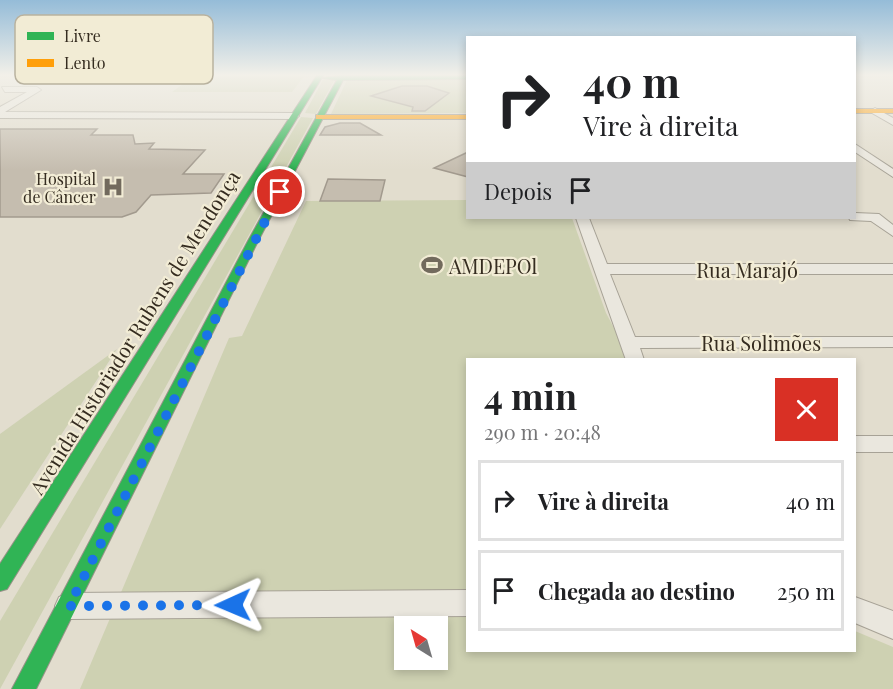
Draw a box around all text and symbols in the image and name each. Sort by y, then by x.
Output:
legend [15,15,213,84]
text: Livre [64,25,101,46]
text: Lento [64,52,106,73]
text: 40 m [583,53,680,109]
icon: right [484,60,562,138]
text: Vire à direita [583,107,739,143]
street label: Avenida Historiador Rubens de Mendonça [22,165,245,500]
pin [254,166,305,217]
place label: Hospital de Câncer [23,168,96,207]
icon: arrive [564,174,597,207]
hospital icon: Hospital de Câncer [101,175,125,199]
icon: arrive [263,175,296,208]
text: Depois [484,176,552,206]
place label: AMDEPOl [448,252,537,279]
sports icon: AMDEPOl [420,253,444,277]
street label: Rua Marajó [696,256,798,283]
street label: Rua Solimões [701,329,821,356]
text: 4 min [484,371,577,419]
button: close [775,378,838,441]
text: 290 m · 20:48 [484,418,601,445]
icon: right [487,484,520,517]
text: Vire à direita [538,486,669,516]
text: 40 m [786,486,835,516]
position arrow [201,573,265,637]
icon: arrive [487,574,520,607]
text: Chegada ao destino [538,576,735,606]
text: 250 m [777,576,835,606]
north arrow [394,616,448,670]
map controls [394,616,448,670]

